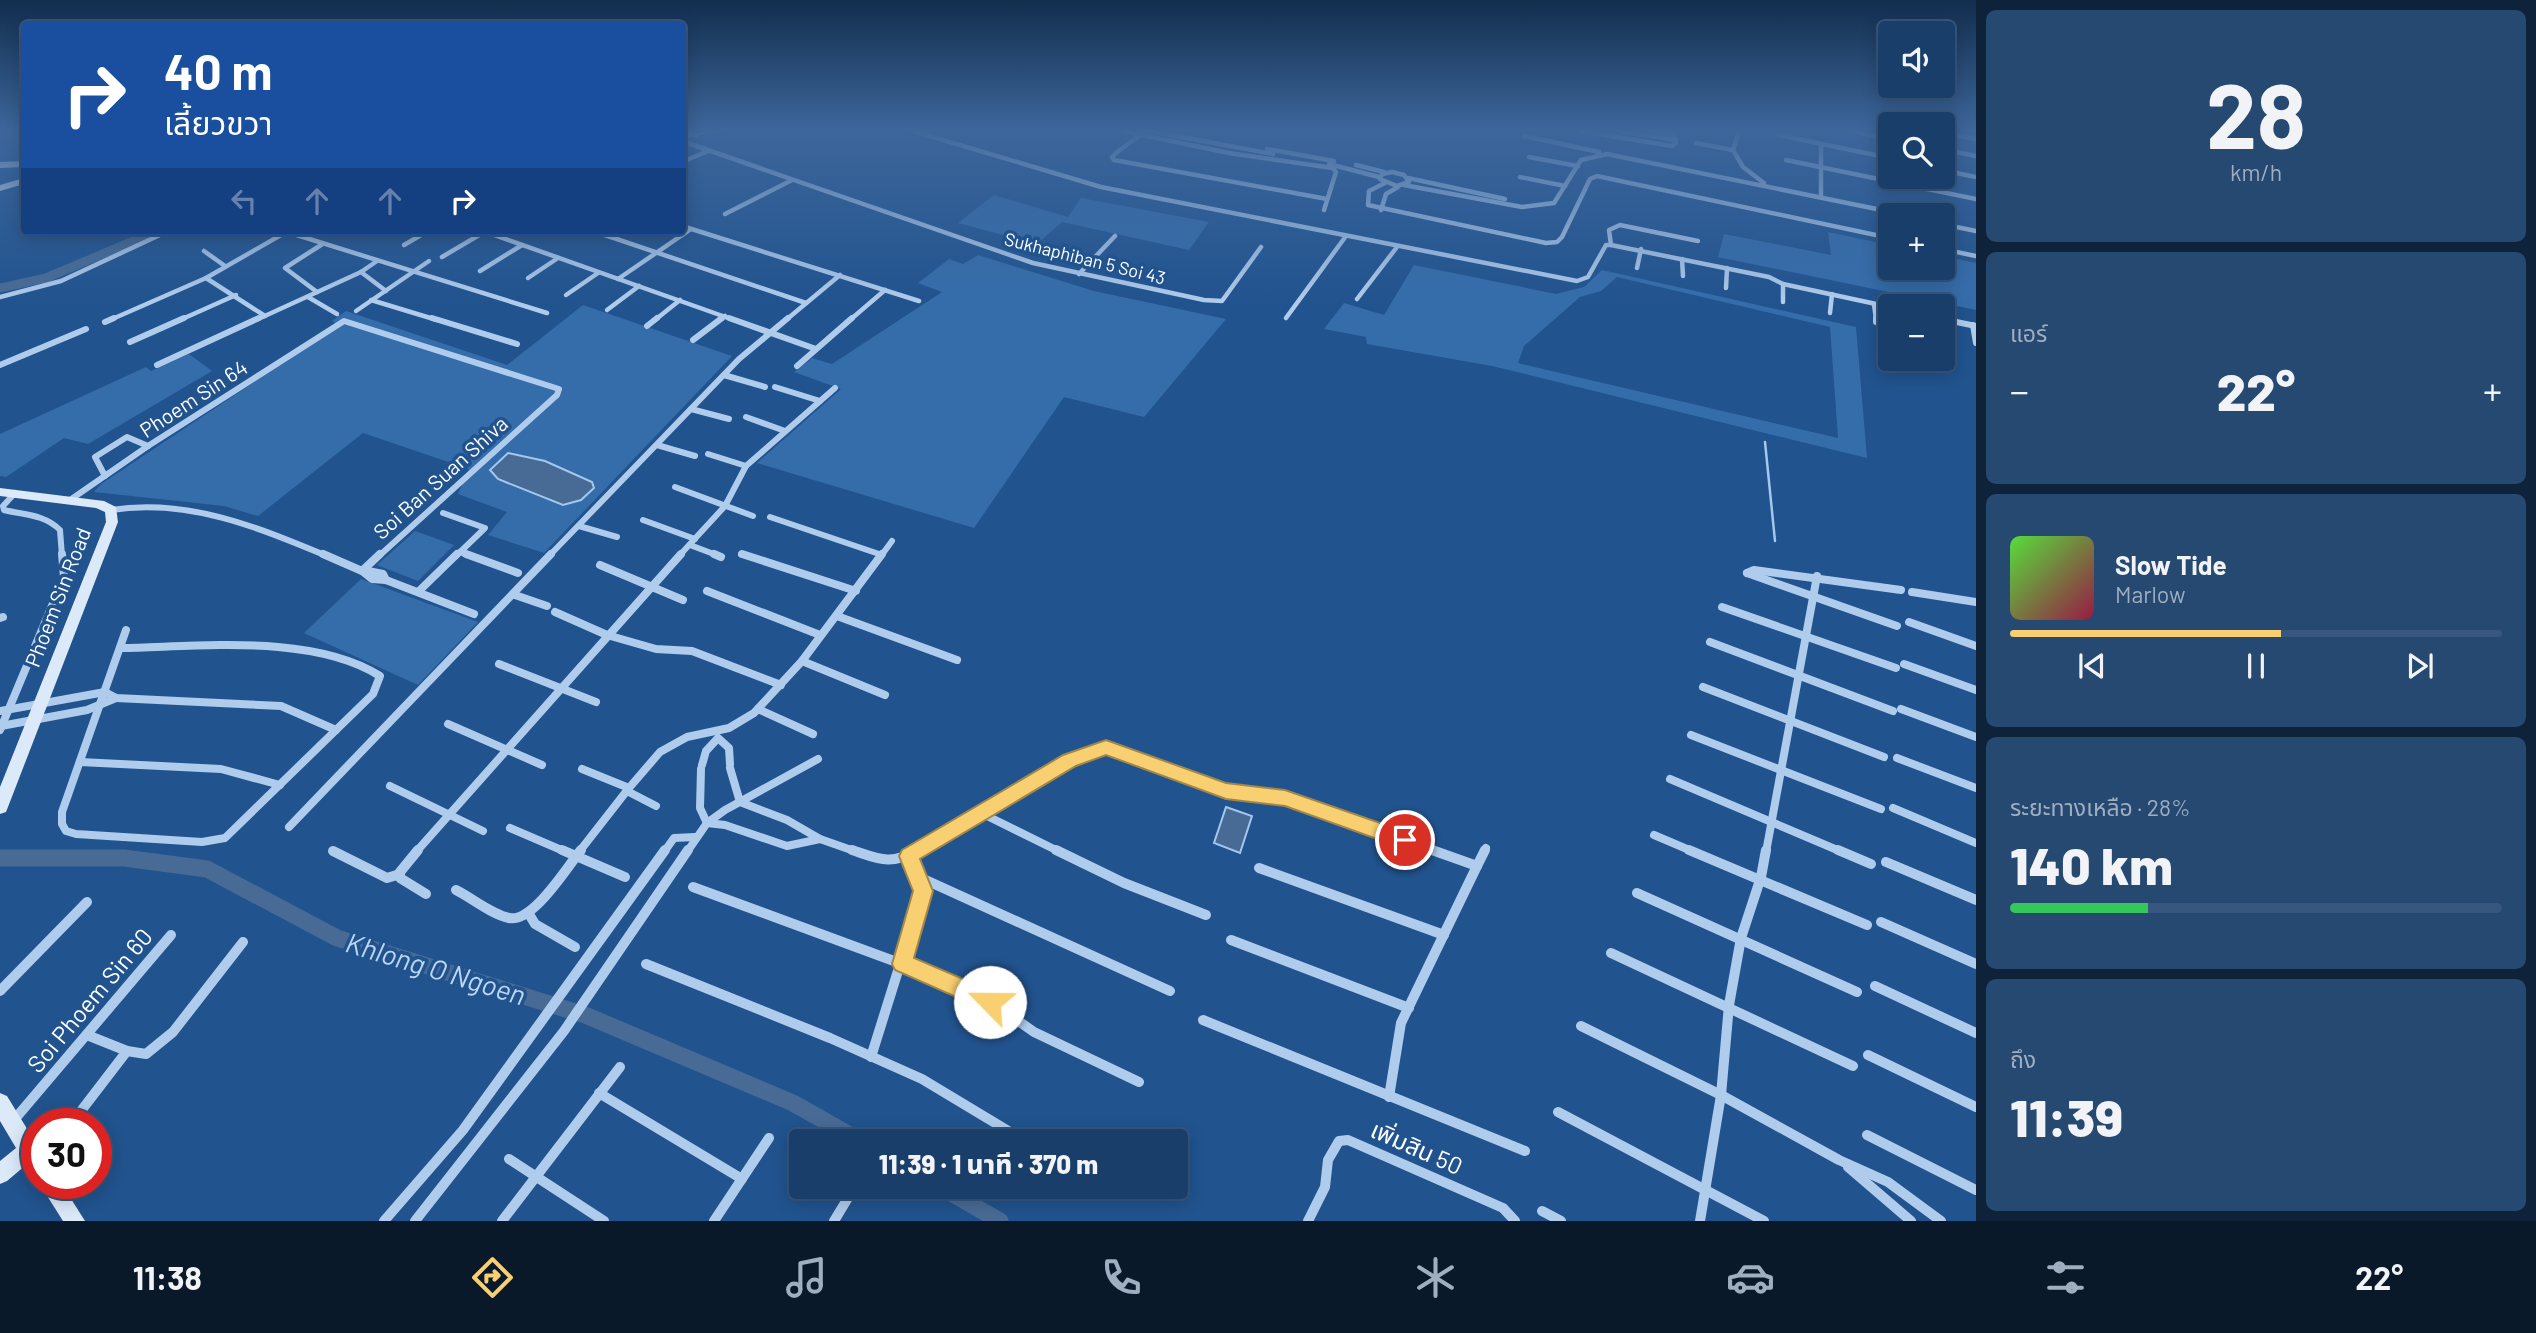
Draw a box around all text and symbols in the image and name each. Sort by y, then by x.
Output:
map controls [1878,21,1955,371]
button: sound [1878,21,1955,98]
text: 40 m [164,41,272,100]
icon: right [49,49,140,140]
text: 28 [2206,58,2306,167]
text: เลี้ยวขวา [164,103,272,141]
button: search [1878,112,1955,189]
text: km/h [2230,158,2282,186]
icon: left [225,182,263,220]
icon: ahead [298,182,336,220]
icon: ahead [371,182,409,220]
icon: right [444,182,482,220]
button: + [1878,203,1955,280]
street label: Sukhaphiban 5 Soi 43 [1002,227,1168,289]
button: − [1878,294,1955,371]
text: แอร์ [2010,319,2047,347]
street label: Phoem Sin 64 [134,354,252,442]
text: 22° [2217,359,2295,421]
text: − [2010,367,2029,413]
text: + [2483,367,2502,413]
street label: Soi Ban Suan Shiva [368,410,512,544]
street label: Phoem Sin Road [19,524,95,670]
text: Slow Tide [2115,549,2227,580]
text: Marlow [2115,580,2186,608]
icon: previous [2073,647,2111,685]
icon: pause [2237,647,2275,685]
icon: next [2401,647,2439,685]
text: ระยะทางเหลือ · 28% [2010,793,2191,821]
pin [1375,810,1435,870]
icon: arrive [1386,821,1424,859]
text: 140 km [2010,833,2173,895]
street label: Soi Phoem Sin 60 [20,922,158,1078]
water label: Khlong O Ngoen [342,925,530,1011]
position arrow [953,965,1027,1039]
text: ถึง [2010,1045,2036,1073]
text: 11:39 [2010,1085,2123,1147]
speed limit sign: 30 [21,1108,112,1199]
street label: เพิ่มสิน 50 [1367,1114,1467,1180]
text: 11:39 · 1 นาที · 370 m [879,1148,1098,1179]
icon: directions [468,1253,517,1302]
icon: music [782,1253,831,1302]
icon: phone [1097,1253,1146,1302]
icon: climate [1411,1253,1460,1302]
icon: car [1726,1253,1775,1302]
icon: filters [2041,1253,2090,1302]
text: 11:38 [133,1258,202,1296]
text: 22° [2355,1258,2403,1296]

